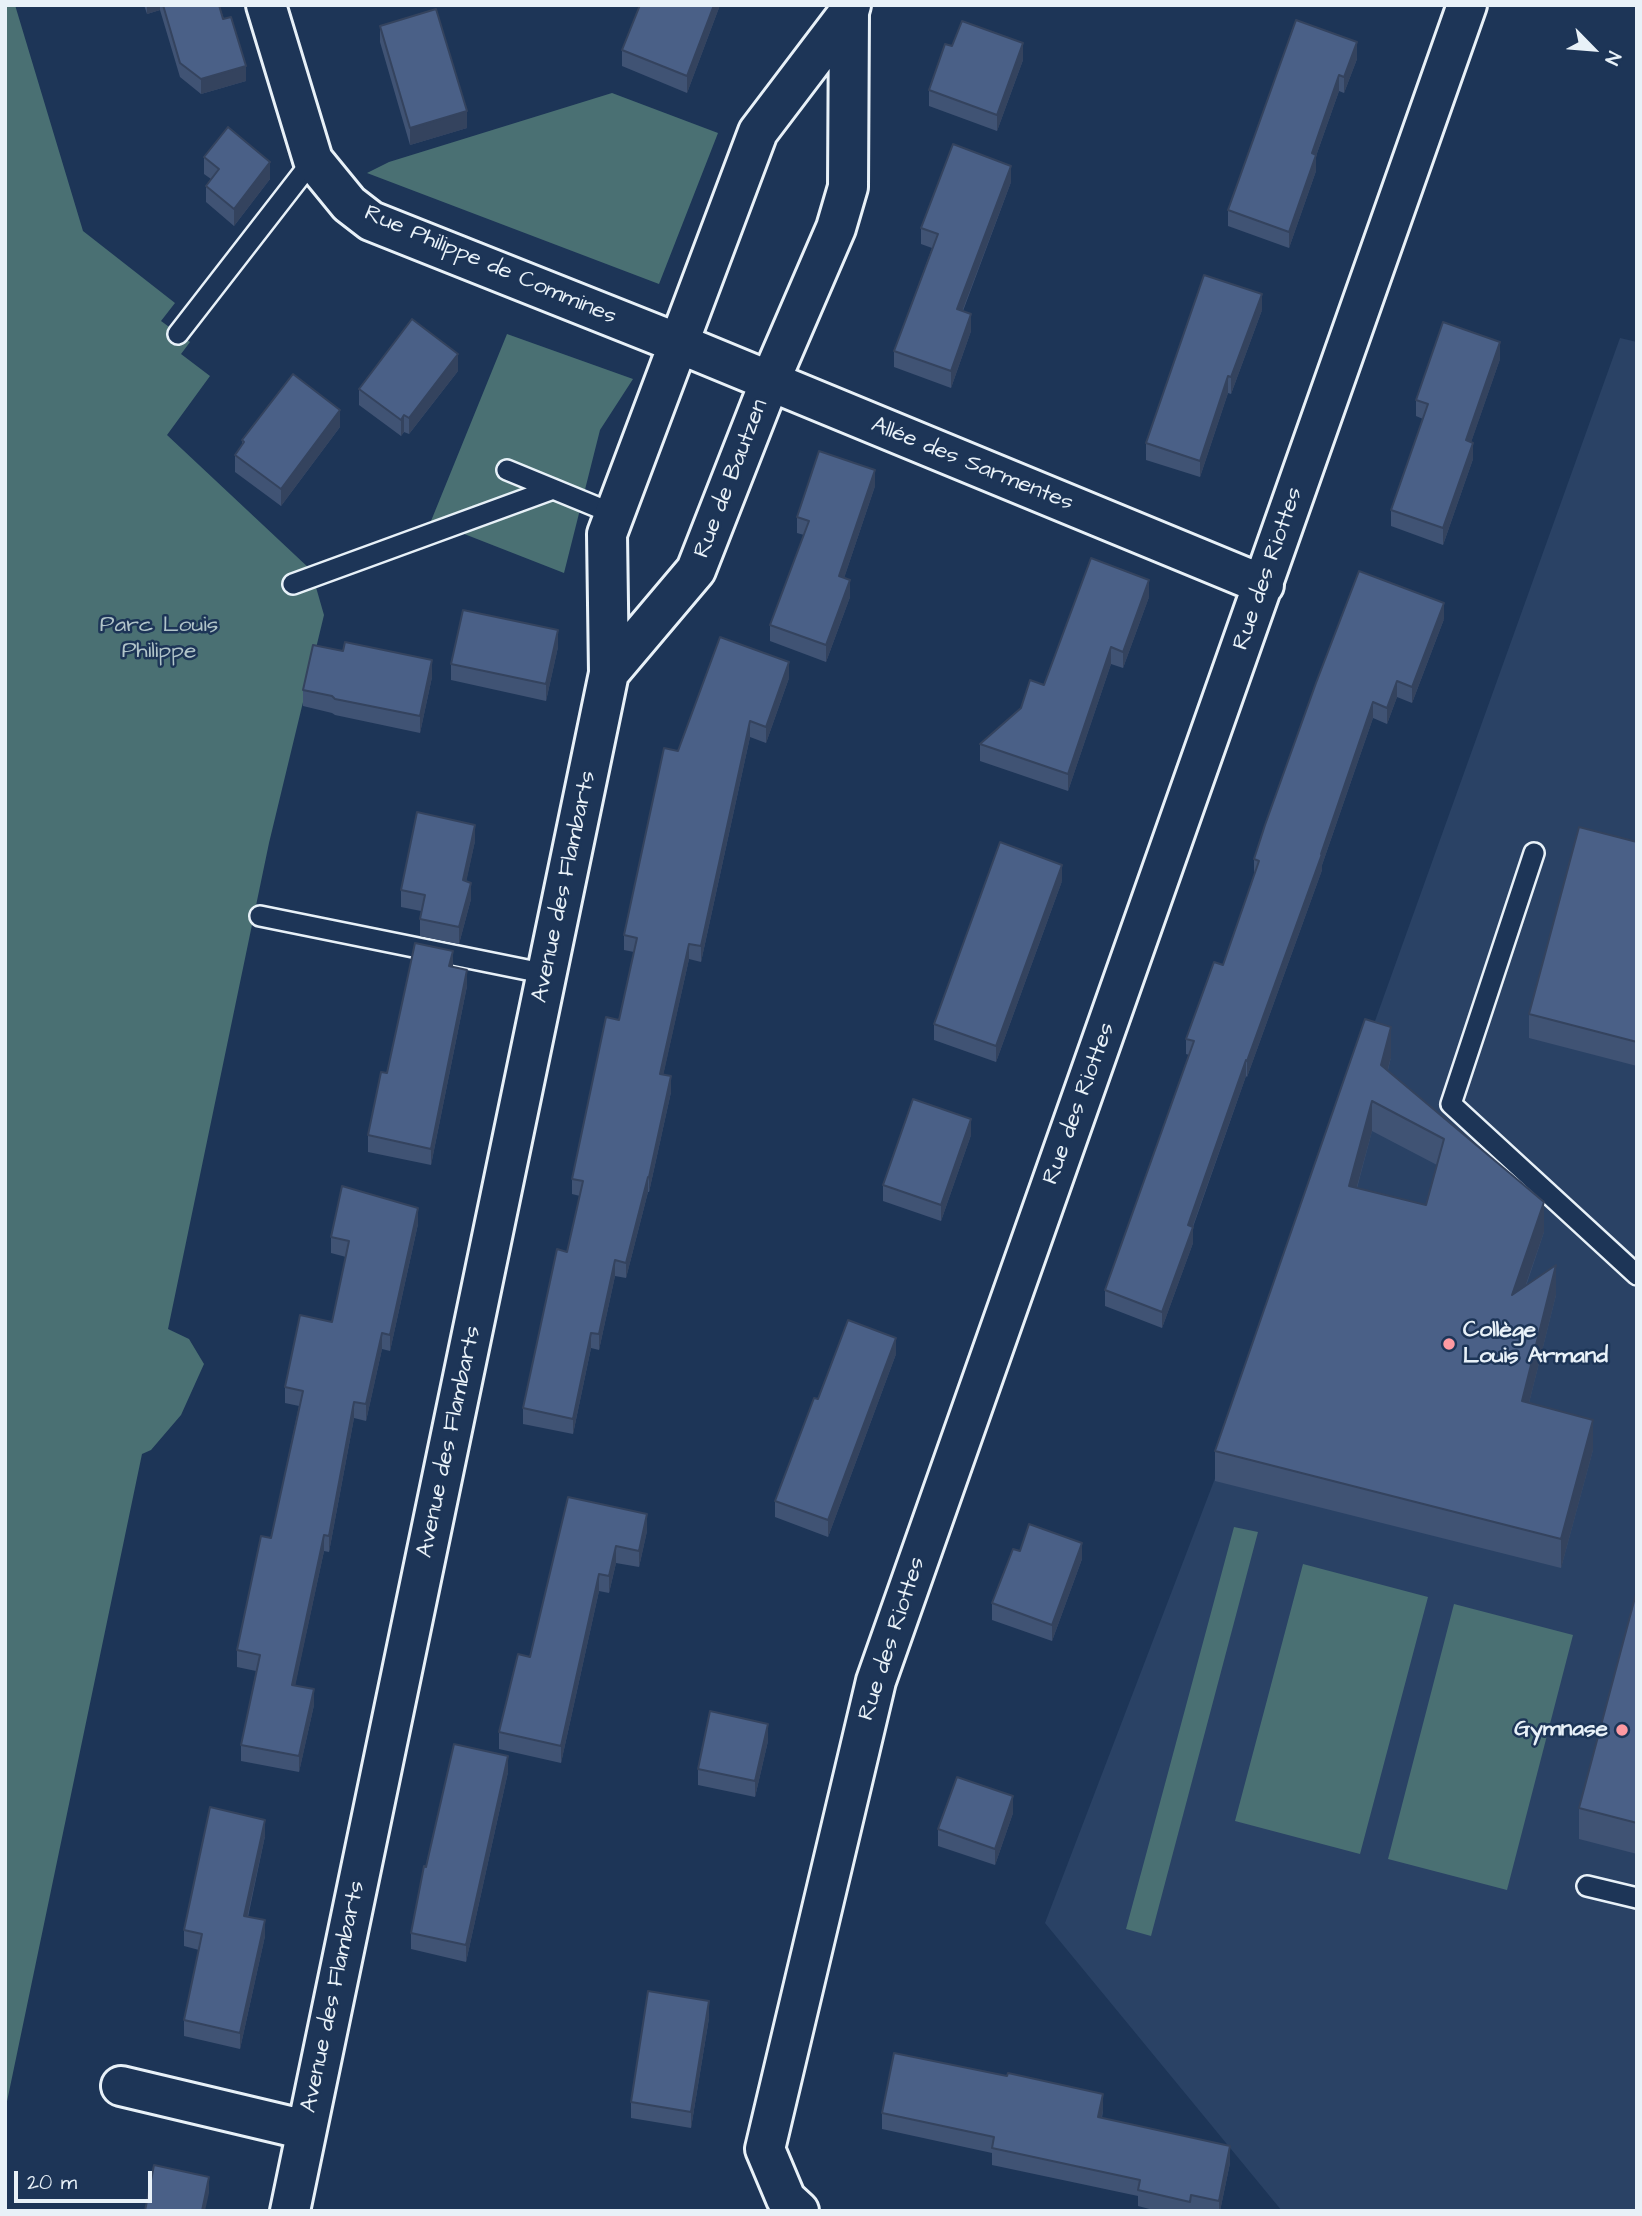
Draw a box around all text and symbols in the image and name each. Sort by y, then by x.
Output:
north arrow [1558,14,1628,84]
text: N [1598,47,1627,69]
street label: Rue Philippe de Commines [360,200,620,332]
street label: Rue de Bautzen [689,396,775,562]
street label: Allée des Sarmentes [867,412,1077,518]
street label: Rue des Riottes [1228,484,1310,654]
park label: Parc Louis Philippe [100,612,218,666]
street label: Avenue des Flambarts [527,769,603,1005]
street label: Rue des Riottes [1038,1019,1122,1189]
place label: Collège Louis Armand [1463,1317,1608,1371]
street label: Avenue des Flambarts [412,1324,488,1560]
marker: Collège Louis Armand [1441,1336,1457,1352]
street label: Rue des Riottes [854,1554,932,1724]
place label: Gymnase [1514,1716,1608,1744]
marker: Gymnase [1614,1722,1630,1738]
street label: Avenue des Flambarts [296,1879,372,2115]
scale bar [18,2156,156,2200]
text: 20 m [27,2168,77,2197]

